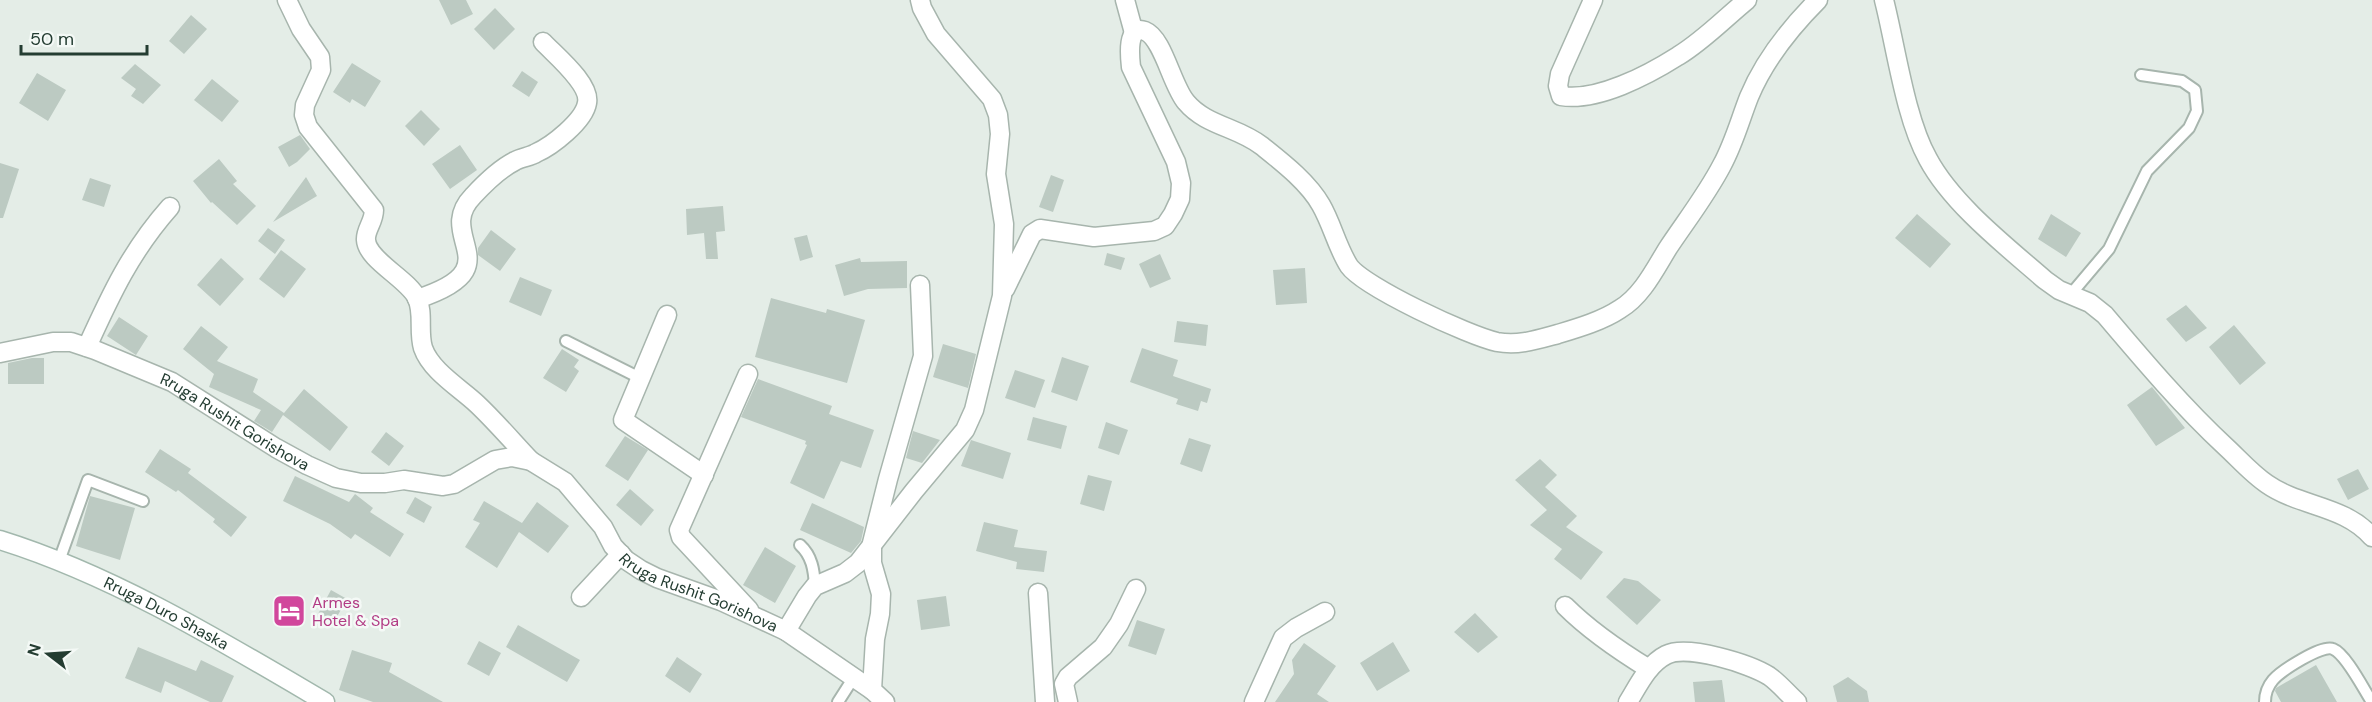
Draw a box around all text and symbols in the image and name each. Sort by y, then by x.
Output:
scale bar [21,18,147,56]
text: 50 m [30,27,74,51]
street label: Rruga Rushit Gorishova [157,368,313,475]
street label: Rruga Rushit Gorishova [614,549,781,636]
street label: Rruga Duro Shaska [101,572,233,654]
place label: Armes Hotel & Spa [312,592,399,631]
hotel icon: Armes Hotel & Spa [271,593,307,629]
north arrow [18,624,78,684]
text: N [22,641,46,658]

